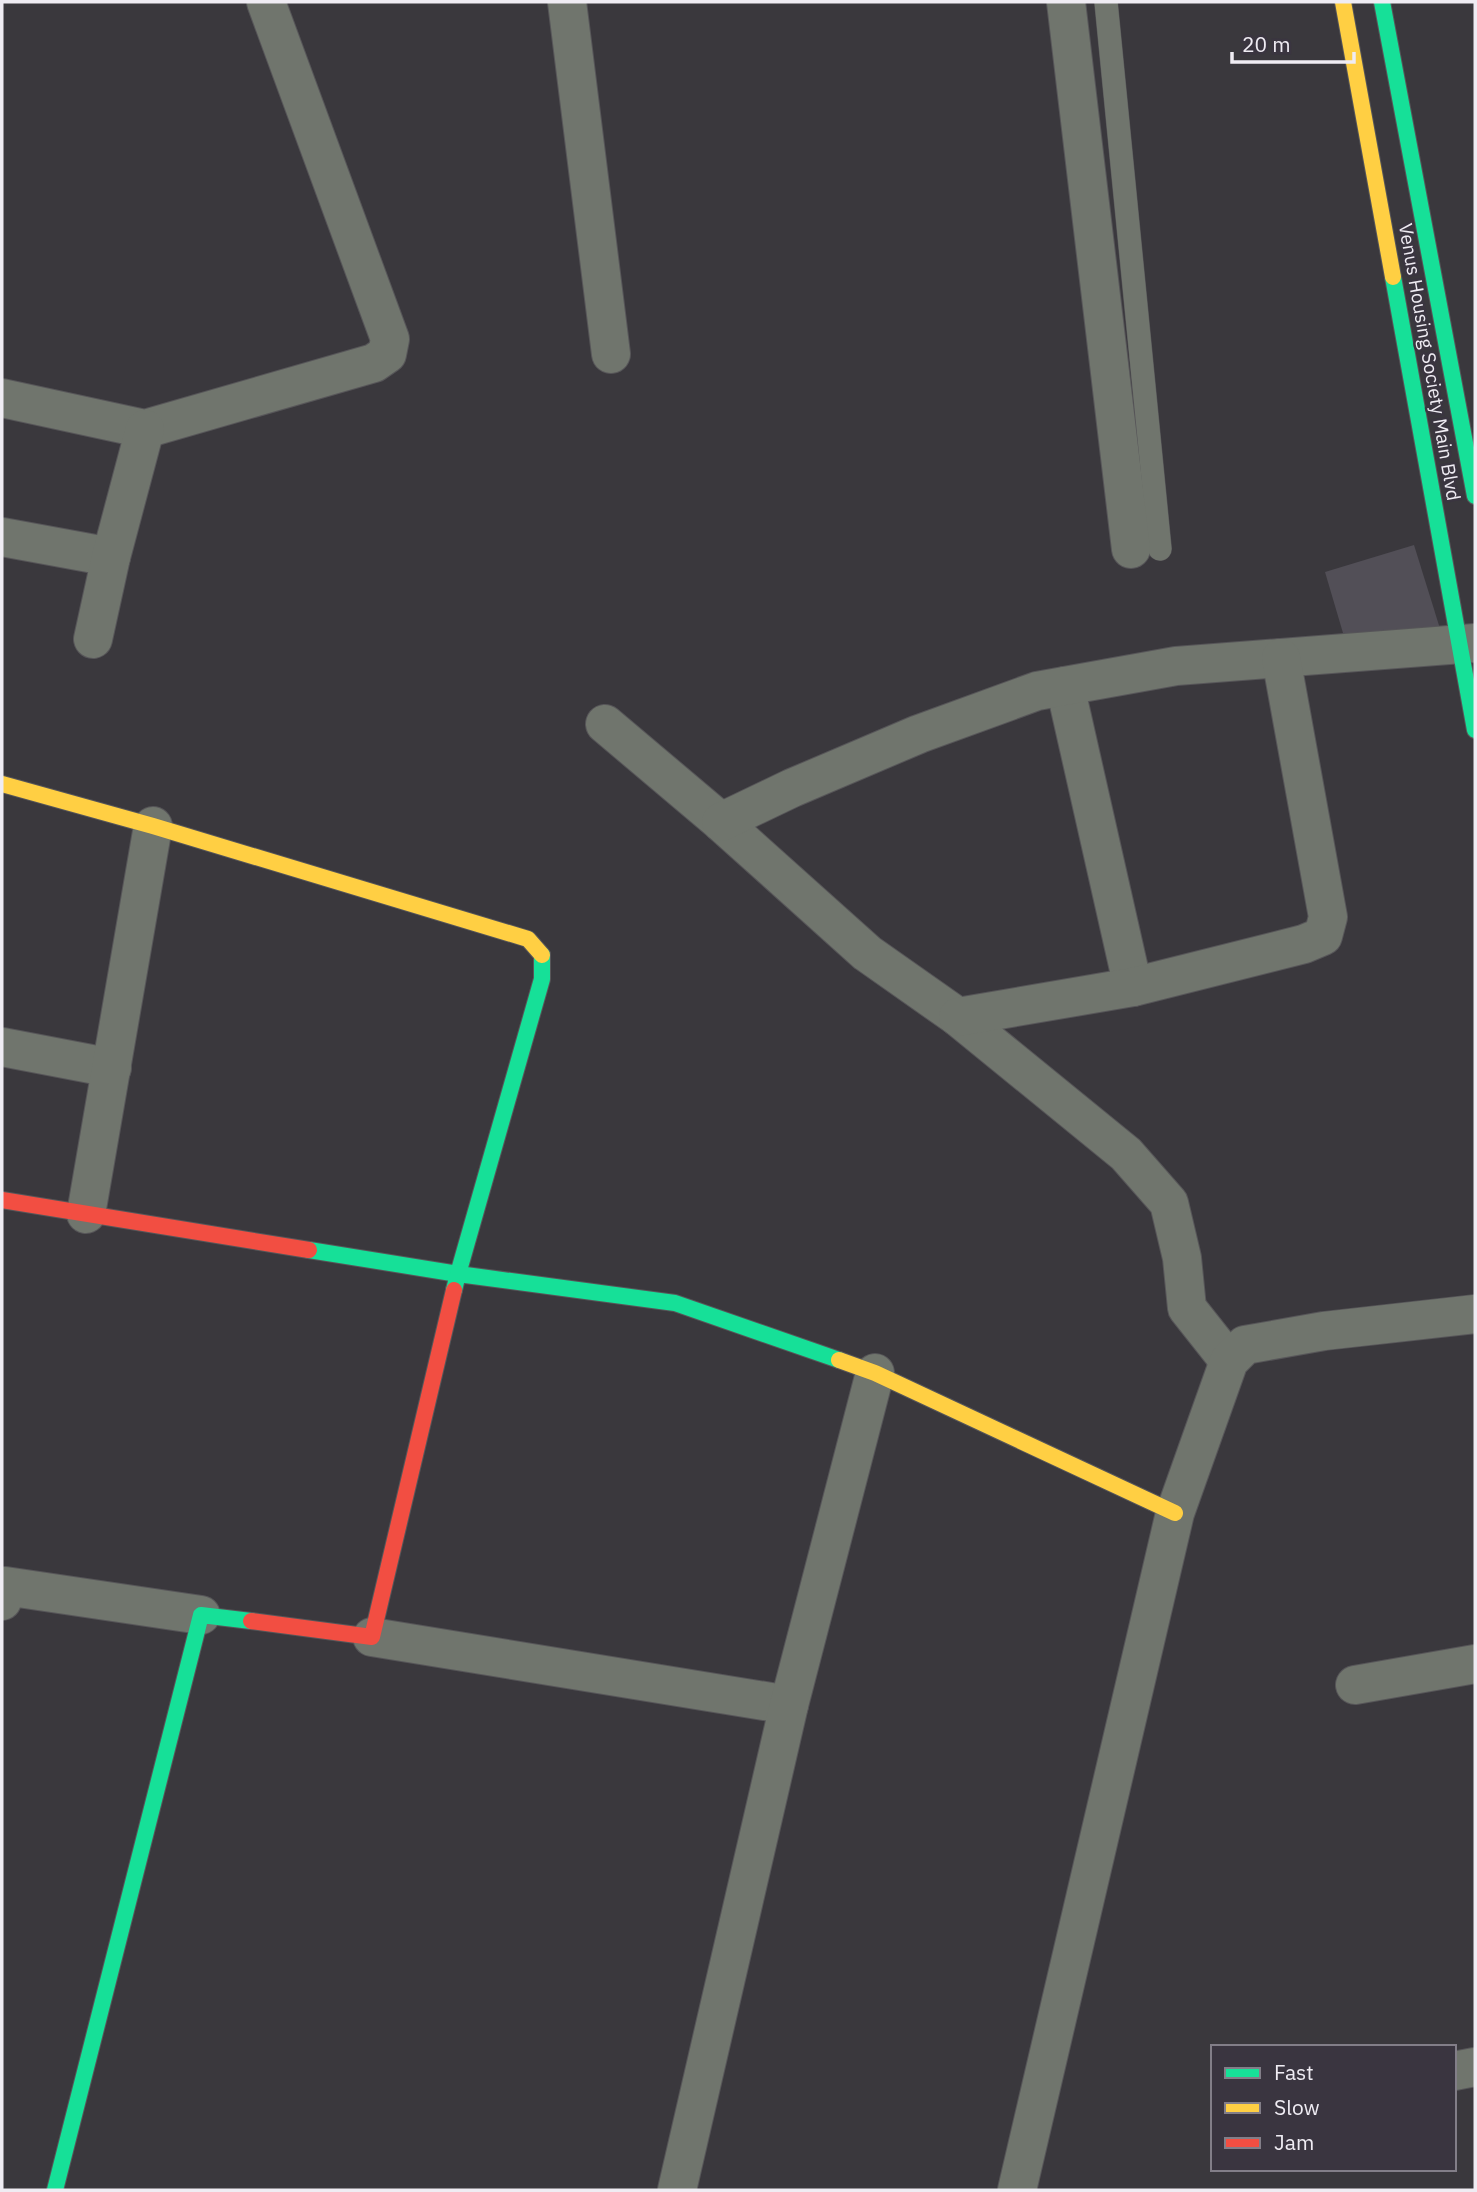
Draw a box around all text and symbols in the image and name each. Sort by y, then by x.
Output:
scale bar [1232,21,1354,65]
text: 20 m [1242,30,1291,58]
street label: Venus Housing Society Main Blvd [1394,221,1466,503]
legend [1211,2045,1456,2171]
text: Fast [1274,2058,1314,2086]
text: Slow [1274,2093,1320,2121]
text: Jam [1274,2128,1314,2156]

